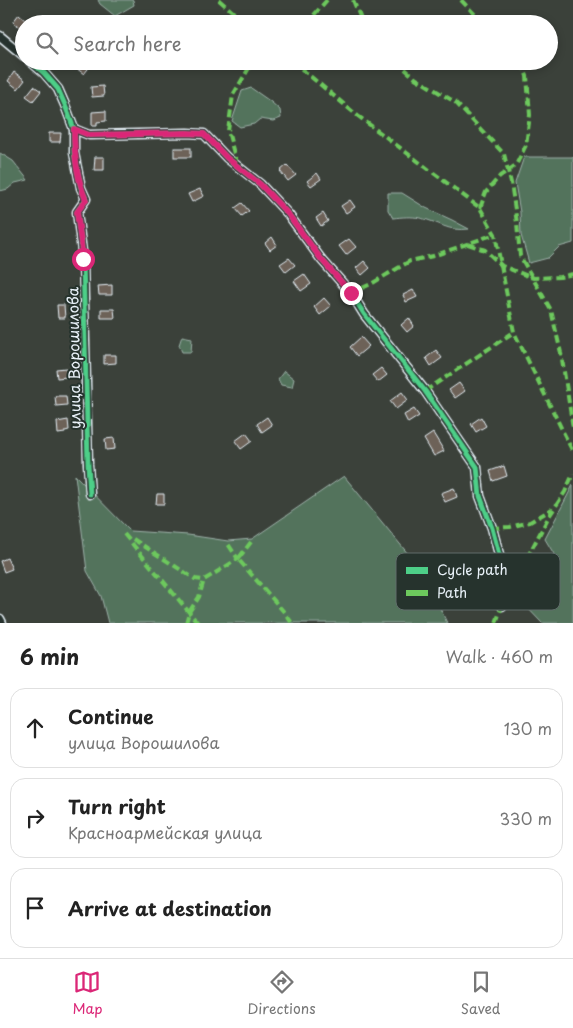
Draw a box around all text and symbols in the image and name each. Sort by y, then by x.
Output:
search box [15,15,558,70]
icon: search [33,29,61,57]
text: Search here [73,29,182,57]
route start [72,248,95,271]
route end [340,282,363,305]
street label: улица Ворошилова [60,286,86,429]
legend [396,553,560,610]
text: Cycle path [437,559,508,580]
text: Path [437,582,467,603]
text: 6 min [20,640,79,672]
text: Walk · 460 m [446,644,553,668]
text: Continue [68,702,154,730]
icon: ahead [21,714,49,742]
text: 130 m [504,716,552,740]
text: улица Ворошилова [68,730,220,754]
text: Turn right [68,792,166,820]
icon: right [21,804,49,832]
text: 330 m [499,806,552,830]
text: Красноармейская улица [68,820,262,844]
icon: arrive [21,894,49,922]
text: Arrive at destination [68,894,272,922]
tab: Map [73,968,102,1019]
tab: Directions [248,968,316,1019]
tab: Saved [461,968,500,1019]

